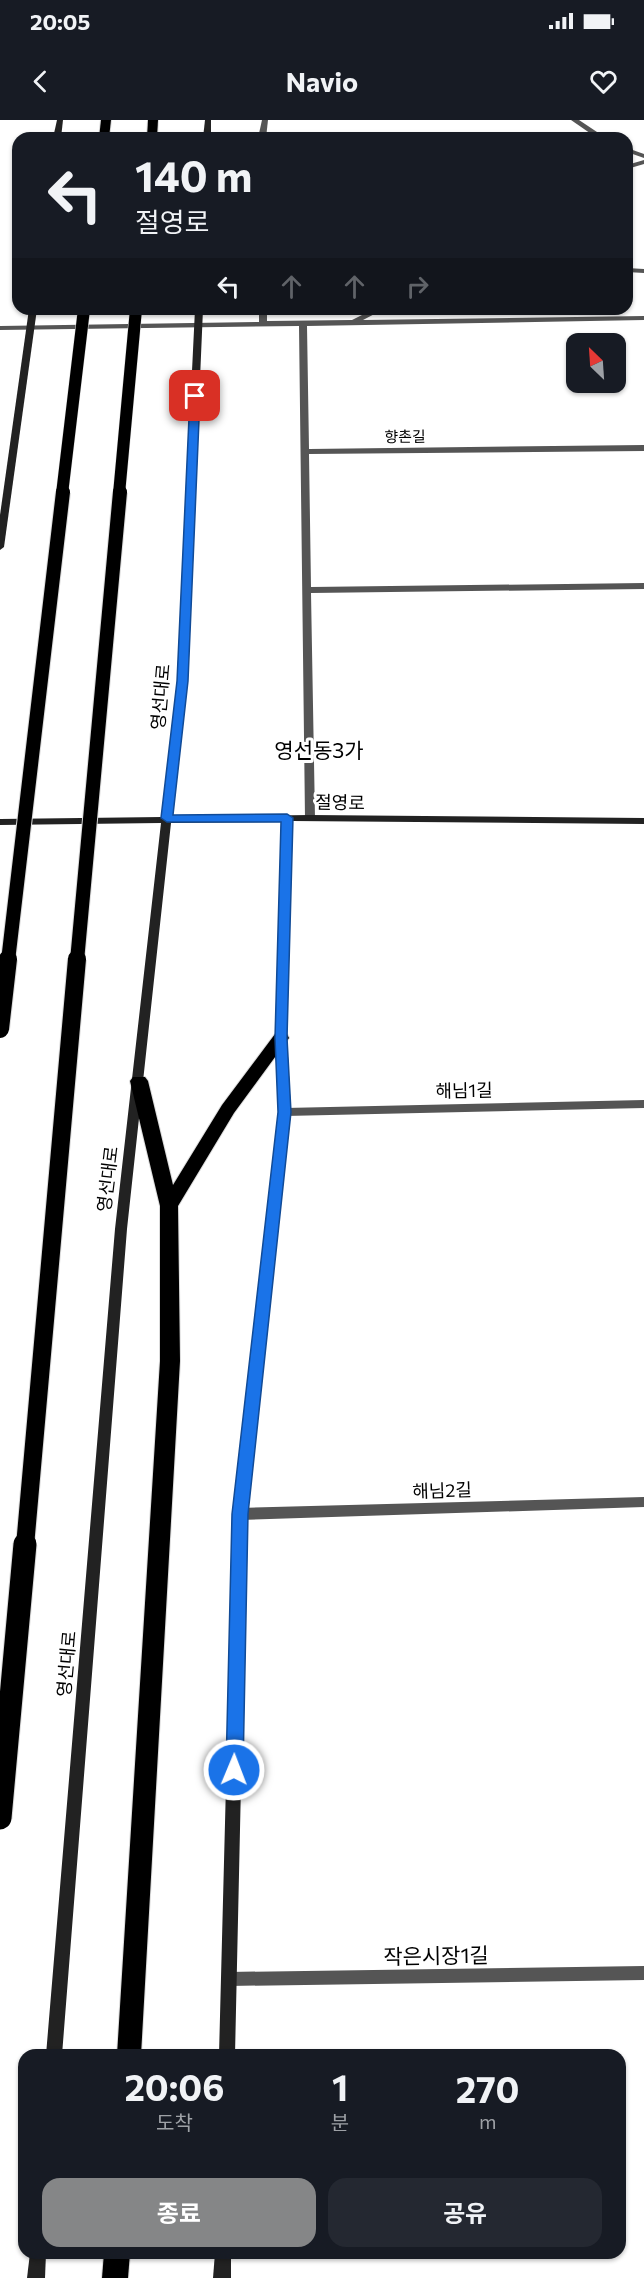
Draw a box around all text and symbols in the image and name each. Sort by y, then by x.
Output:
text: 20:05 [30,8,90,35]
icon: back [24,65,57,98]
text: Navio [286,65,358,98]
icon: heart [587,65,620,98]
text: 140 m [135,149,252,201]
icon: left [36,156,114,234]
text: 절영로 [135,205,210,238]
icon: left [212,270,245,303]
icon: ahead [275,270,308,303]
icon: ahead [338,270,371,303]
icon: right [401,270,434,303]
north arrow [566,333,626,393]
map controls [566,333,626,393]
pin [169,370,220,421]
icon: arrive [178,379,211,412]
street label: 향촌길 [384,427,426,445]
street label: 영선대로 [146,663,174,731]
district label: 영선동3가 [274,737,364,762]
street label: 절영로 [315,791,365,813]
street label: 해님1길 [435,1079,493,1101]
street label: 영선대로 [92,1145,122,1213]
street label: 해님2길 [412,1478,472,1502]
street label: 영선대로 [52,1630,80,1698]
position arrow [202,1738,266,1802]
street label: 작은시장1길 [383,1942,489,1968]
text: 20:06 [125,2064,224,2108]
text: 1 [332,2064,348,2108]
text: 270 [456,2066,520,2110]
text: m [479,2109,496,2133]
text: 도착 [156,2110,193,2134]
text: 분 [331,2110,349,2134]
button: 종료 [42,2178,316,2247]
button: 공유 [328,2178,602,2247]

